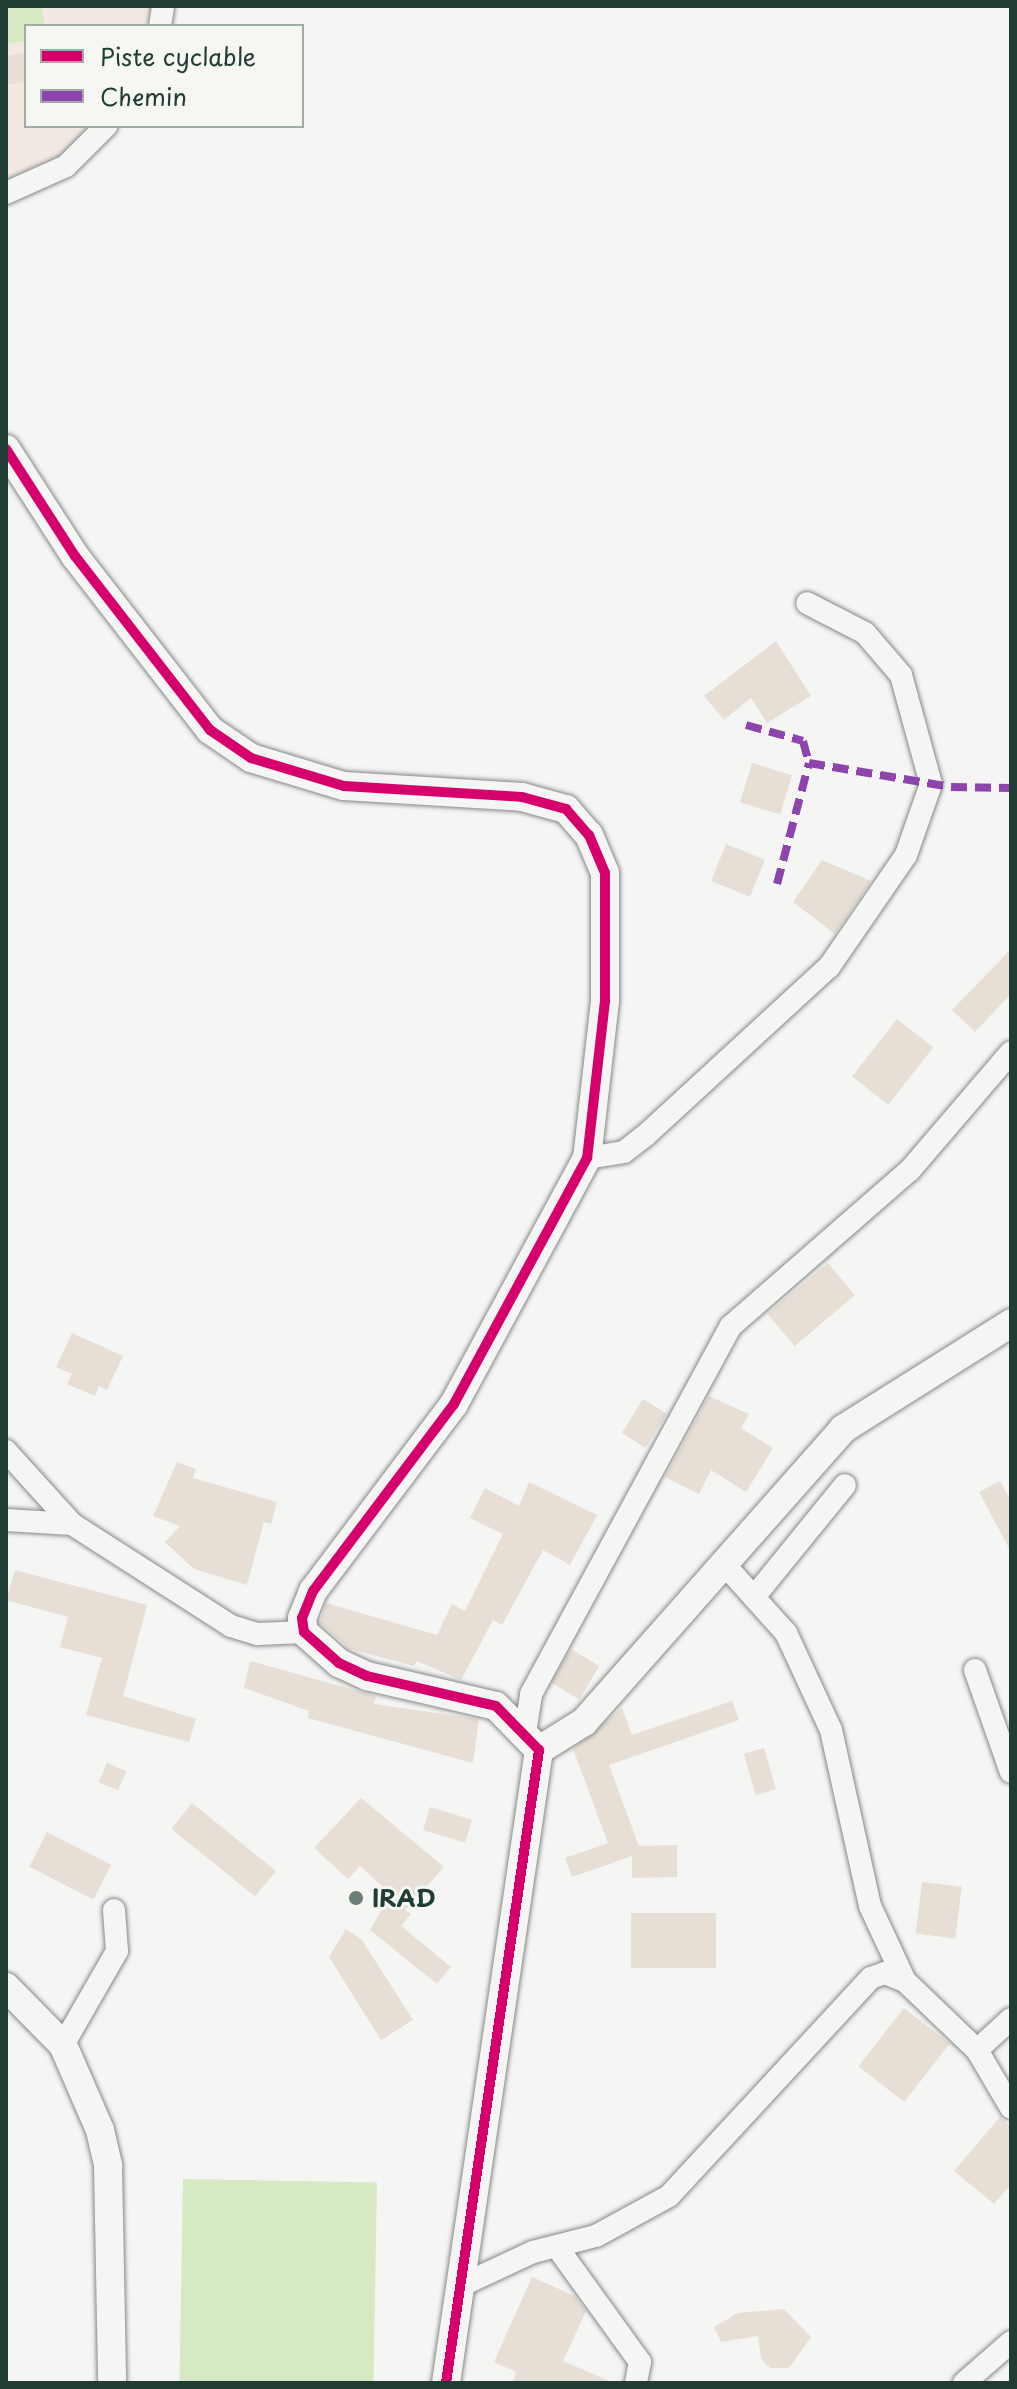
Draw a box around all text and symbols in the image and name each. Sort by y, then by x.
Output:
legend [24,24,304,128]
text: Piste cyclable [100,38,256,74]
text: Chemin [100,78,187,114]
place label: IRAD [372,1884,436,1912]
marker: IRAD [347,1889,365,1907]

